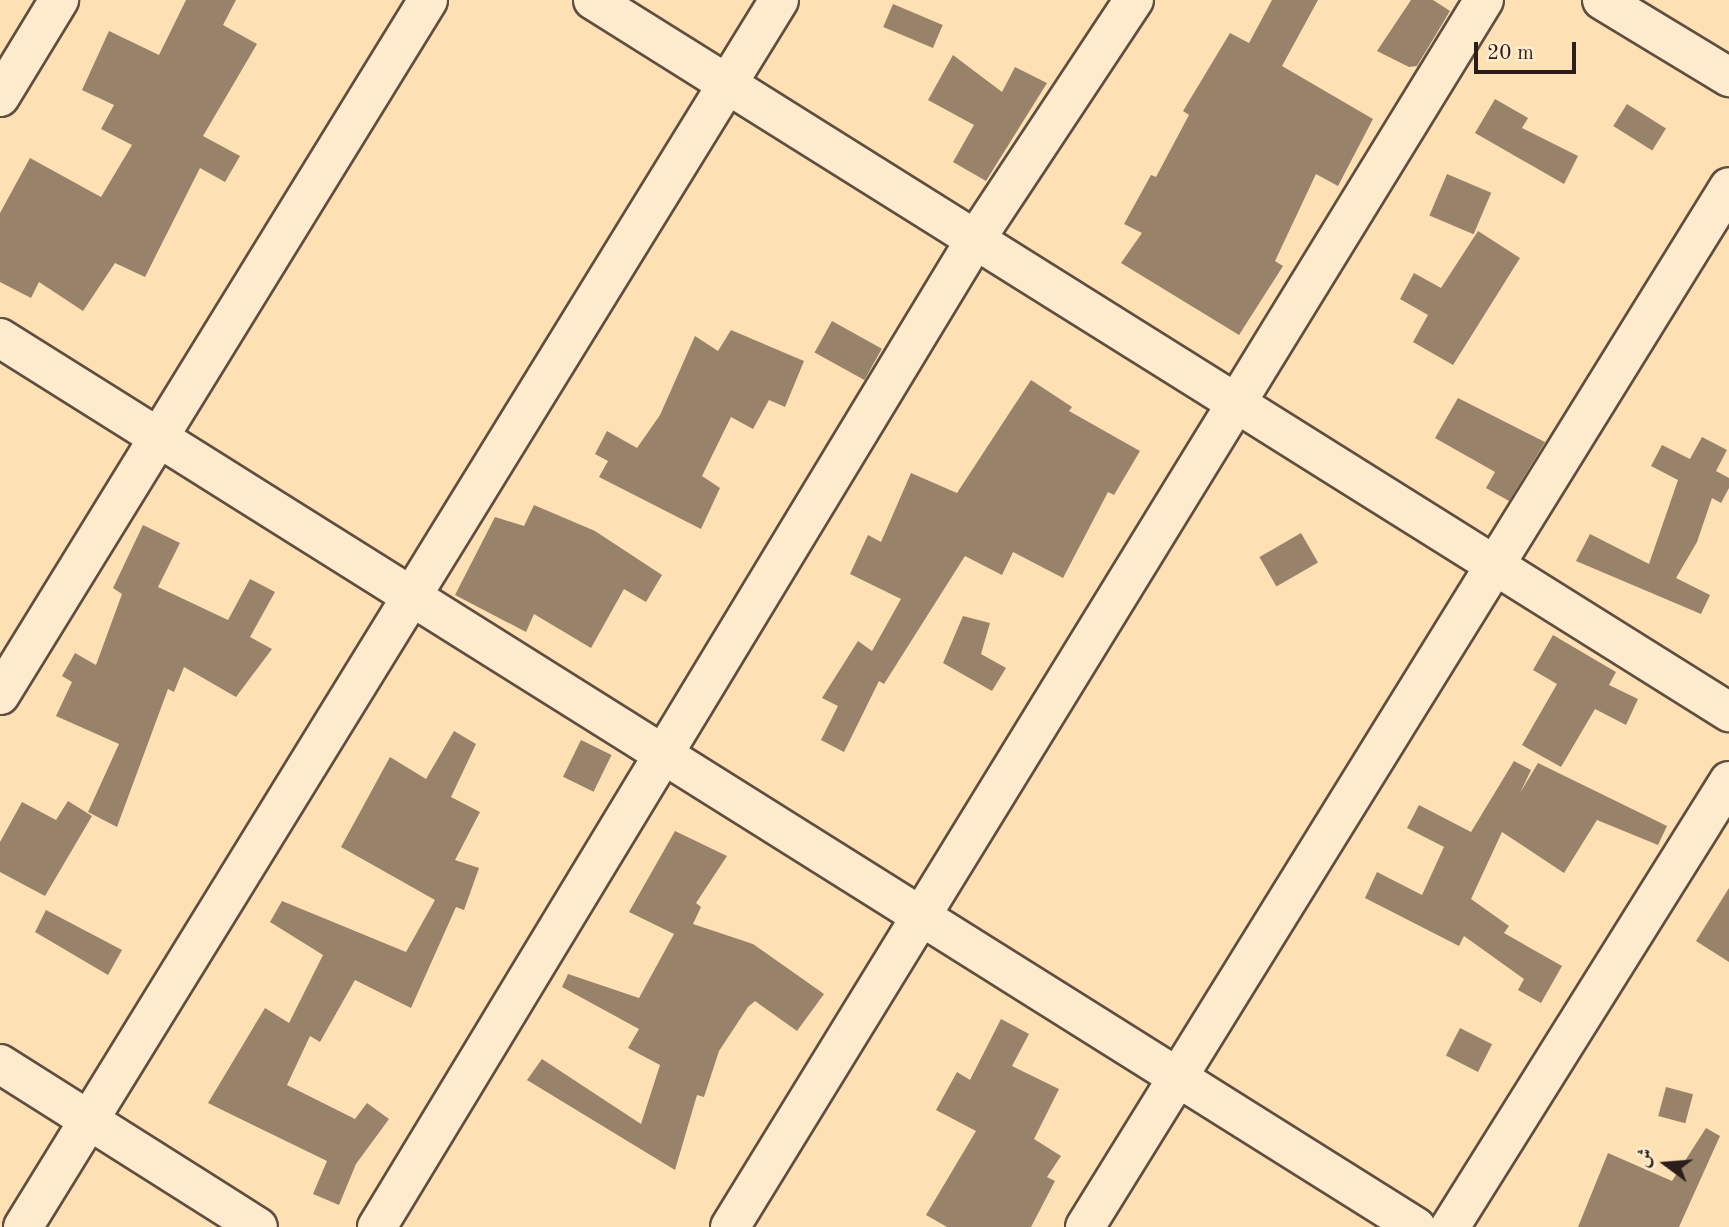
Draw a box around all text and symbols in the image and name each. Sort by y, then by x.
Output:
scale bar [1477,28,1578,72]
text: 20 m [1487,43,1534,64]
north arrow [1631,1129,1701,1199]
text: ش [1634,1146,1657,1170]

